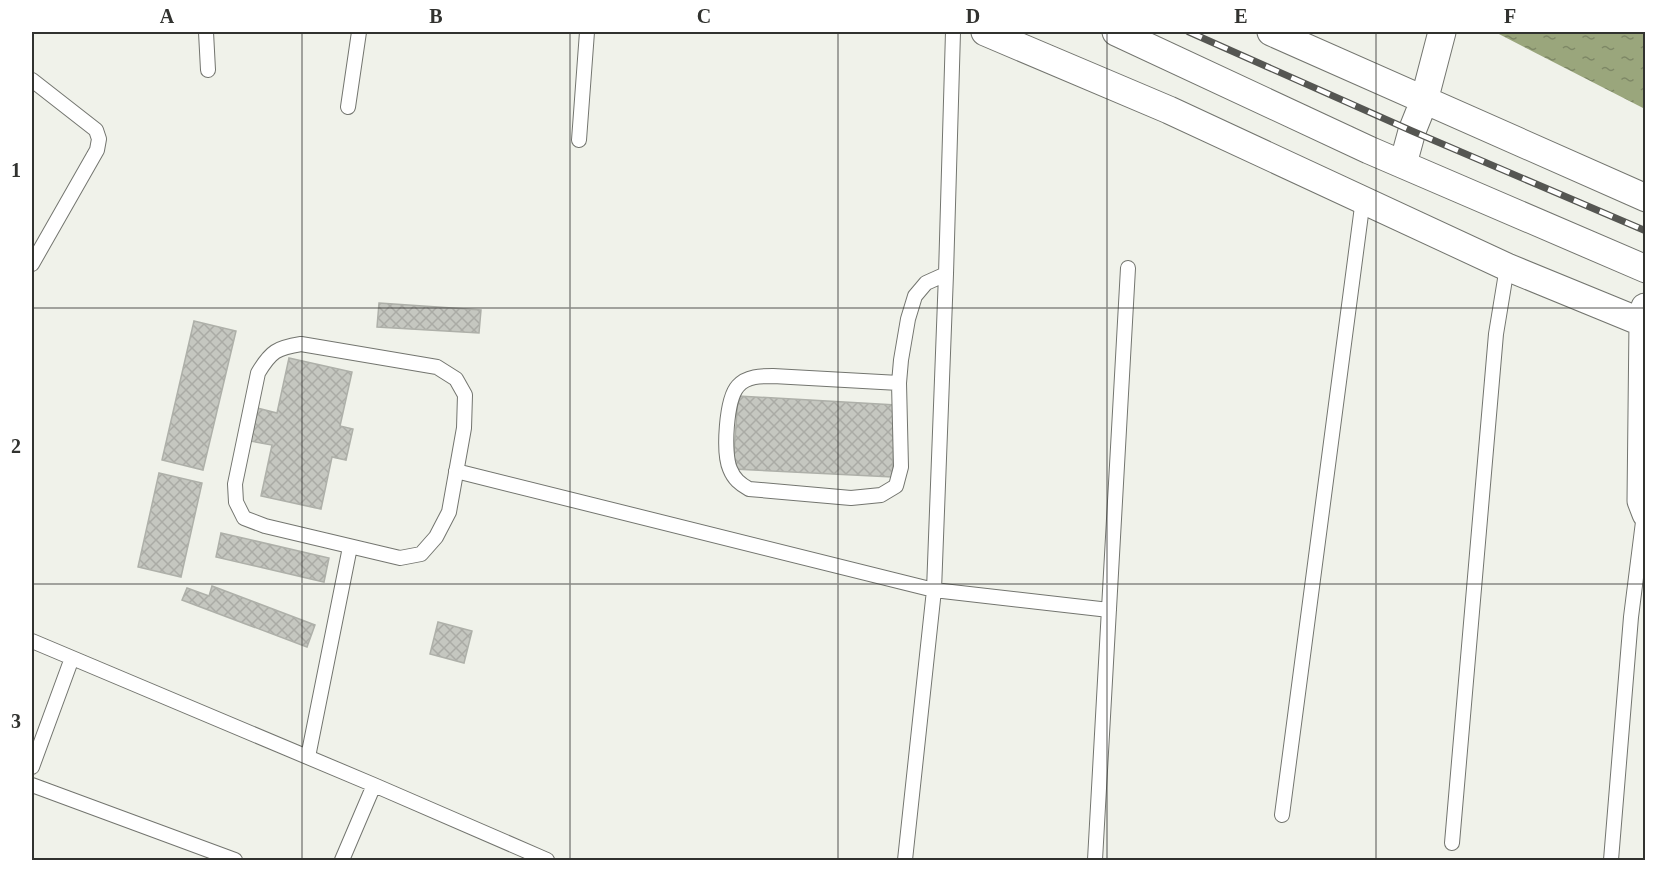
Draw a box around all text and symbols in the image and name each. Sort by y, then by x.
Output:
text: A [160,5,175,27]
text: B [429,5,443,27]
text: C [697,5,711,27]
text: D [966,5,980,27]
text: E [1234,5,1248,27]
text: F [1504,5,1516,27]
text: 1 [11,159,21,181]
text: 2 [11,435,21,457]
text: 3 [11,710,21,732]

